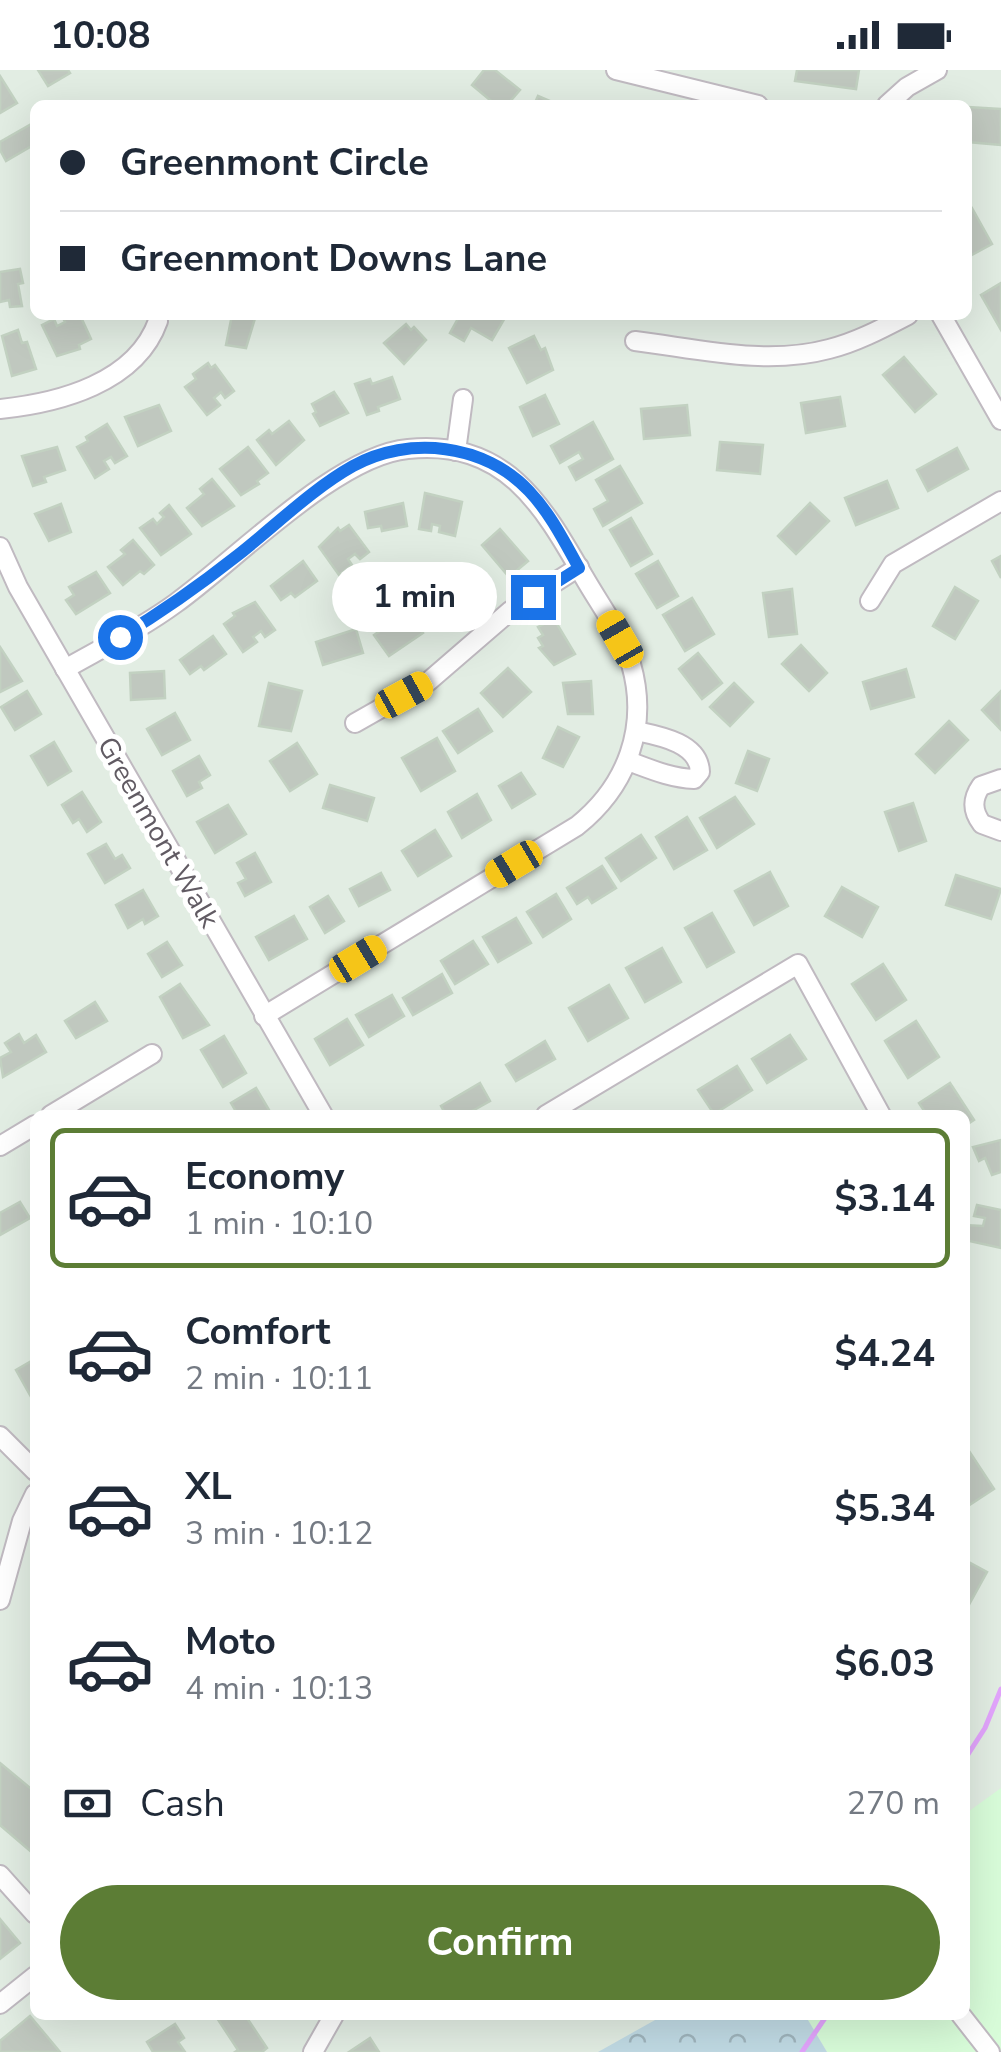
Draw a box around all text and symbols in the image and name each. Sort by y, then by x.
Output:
text: 10:08 [50,10,151,61]
text: Greenmont Circle [120,137,429,188]
text: Greenmont Downs Lane [120,233,547,284]
callout: 1 min [333,562,498,632]
text: 1 min [373,575,456,618]
route end [511,575,556,620]
car [592,606,648,672]
route start [98,615,143,660]
car [370,667,438,723]
street label: Greenmont Walk [88,730,229,936]
car [481,836,547,892]
car [325,931,391,987]
text: Economy [185,1151,344,1202]
icon: car [65,1153,155,1243]
text: $3.14 [834,1173,935,1224]
text: 1 min · 10:10 [185,1202,373,1245]
text: Comfort [185,1306,330,1357]
icon: car [65,1308,155,1398]
text: $4.24 [834,1328,935,1379]
text: 2 min · 10:11 [185,1357,373,1400]
text: XL [185,1461,232,1512]
icon: car [65,1463,155,1553]
text: $5.34 [834,1483,935,1534]
text: 3 min · 10:12 [185,1512,373,1555]
text: Moto [185,1616,276,1667]
icon: car [65,1618,155,1708]
text: $6.03 [834,1638,935,1689]
text: 4 min · 10:13 [185,1667,373,1710]
icon: cash [60,1776,115,1831]
text: Cash [140,1778,225,1829]
text: 270 m [847,1782,940,1825]
button: Confirm [60,1885,940,2000]

